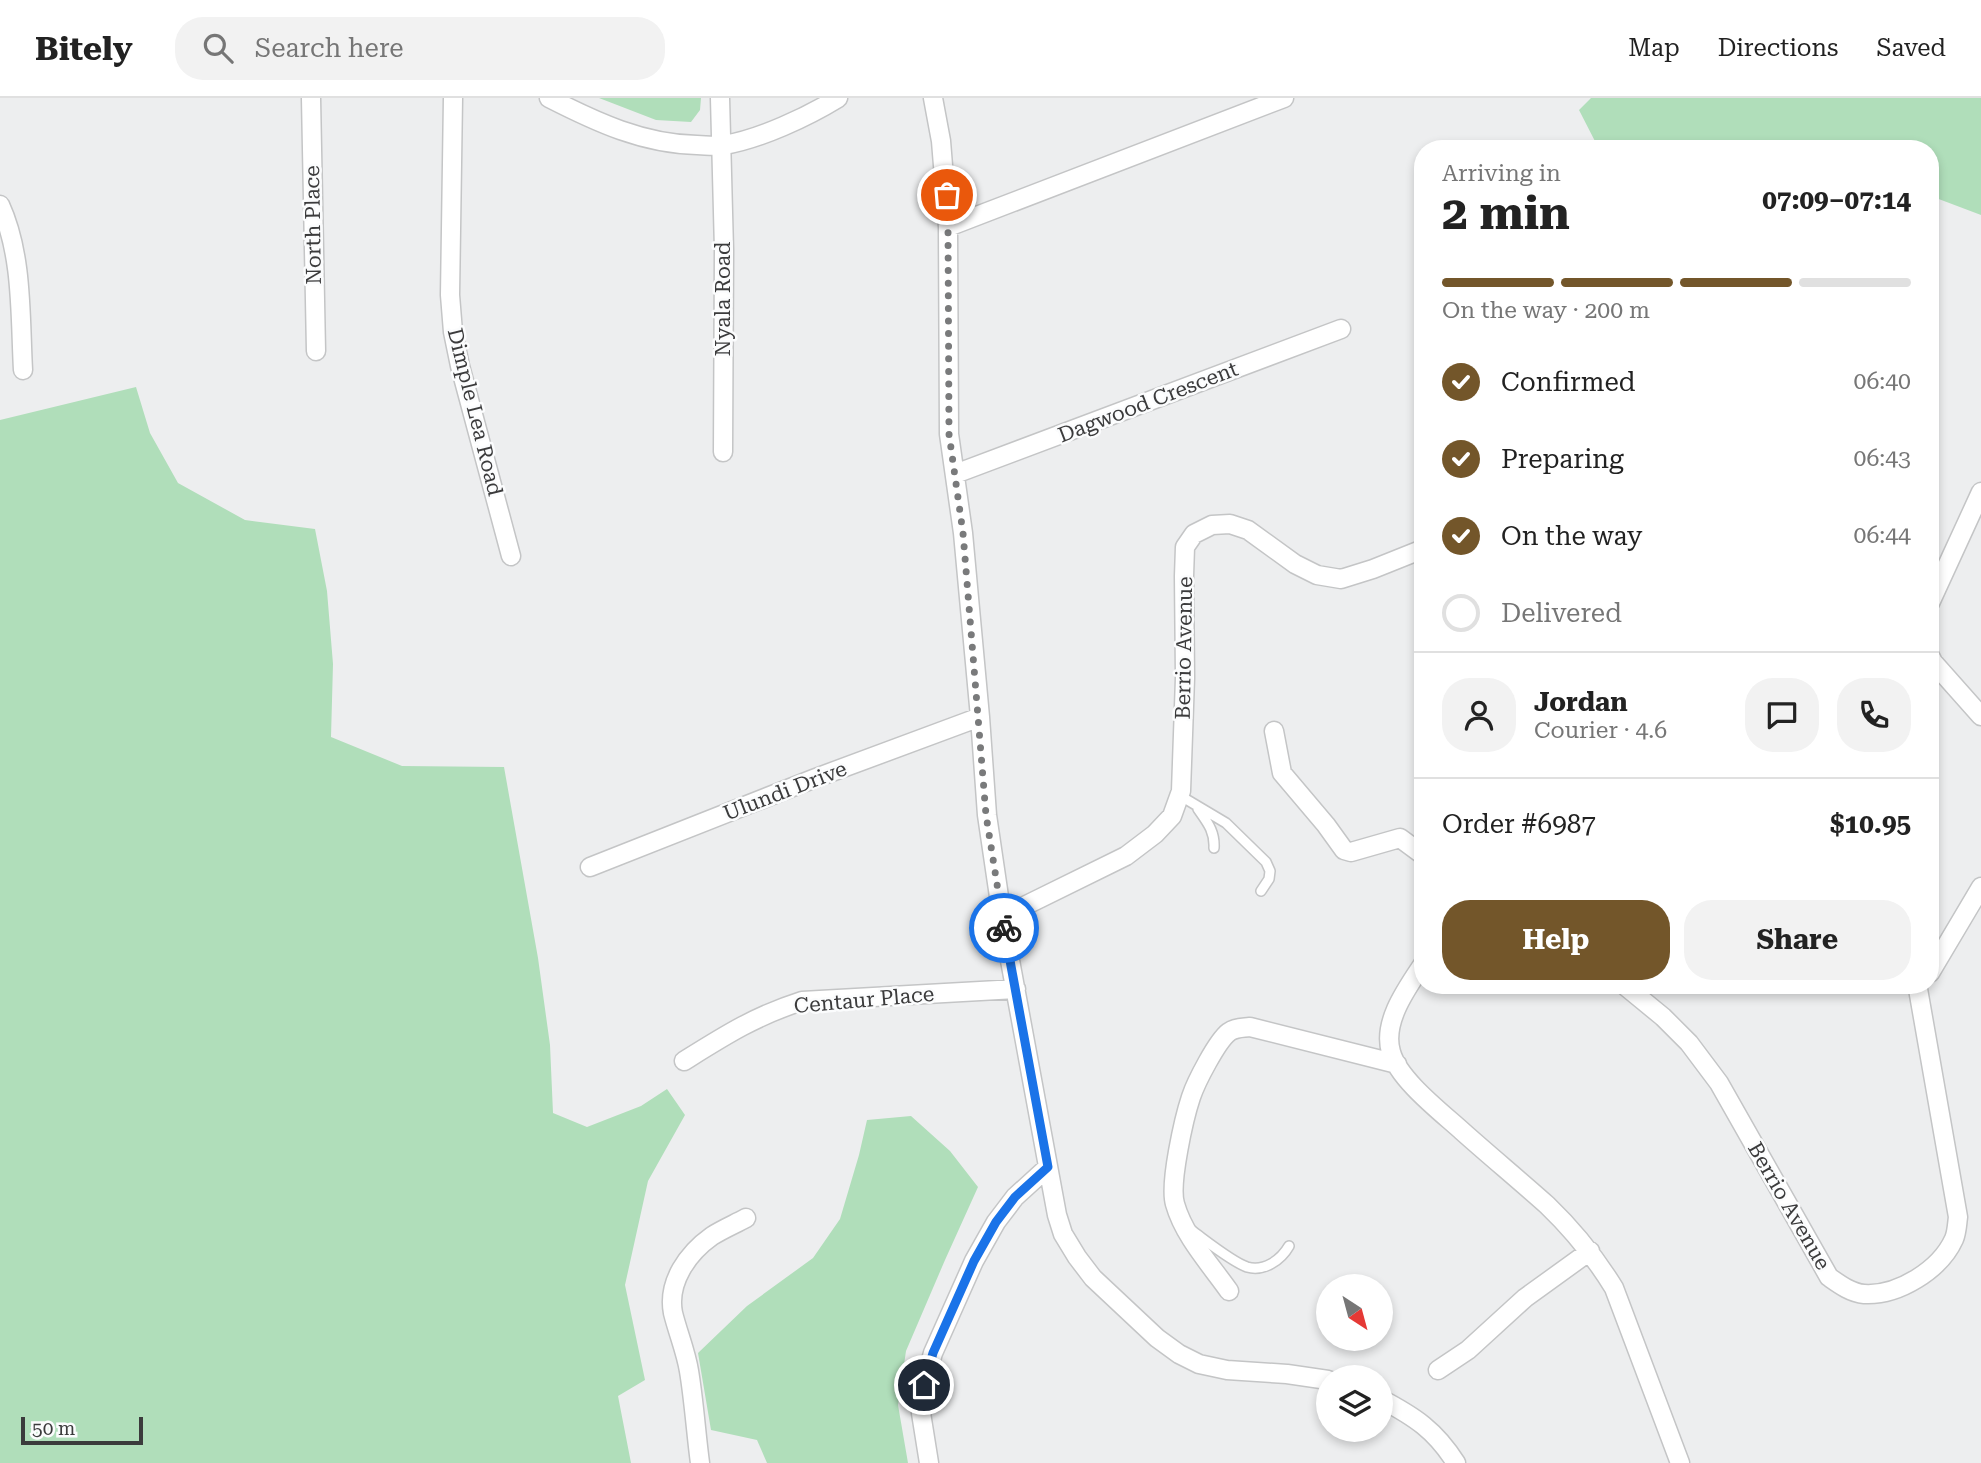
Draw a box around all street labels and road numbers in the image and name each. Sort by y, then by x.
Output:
street label: North Place [300,165,326,285]
street label: Nyala Road [711,241,735,356]
street label: Dimple Lea Road [443,326,508,499]
street label: Dagwood Crescent [1055,357,1242,447]
street label: Berrio Avenue [1171,576,1197,720]
street label: Ulundi Drive [720,756,850,826]
street label: Centaur Place [793,982,935,1018]
street label: Berrio Avenue [1743,1138,1835,1274]

